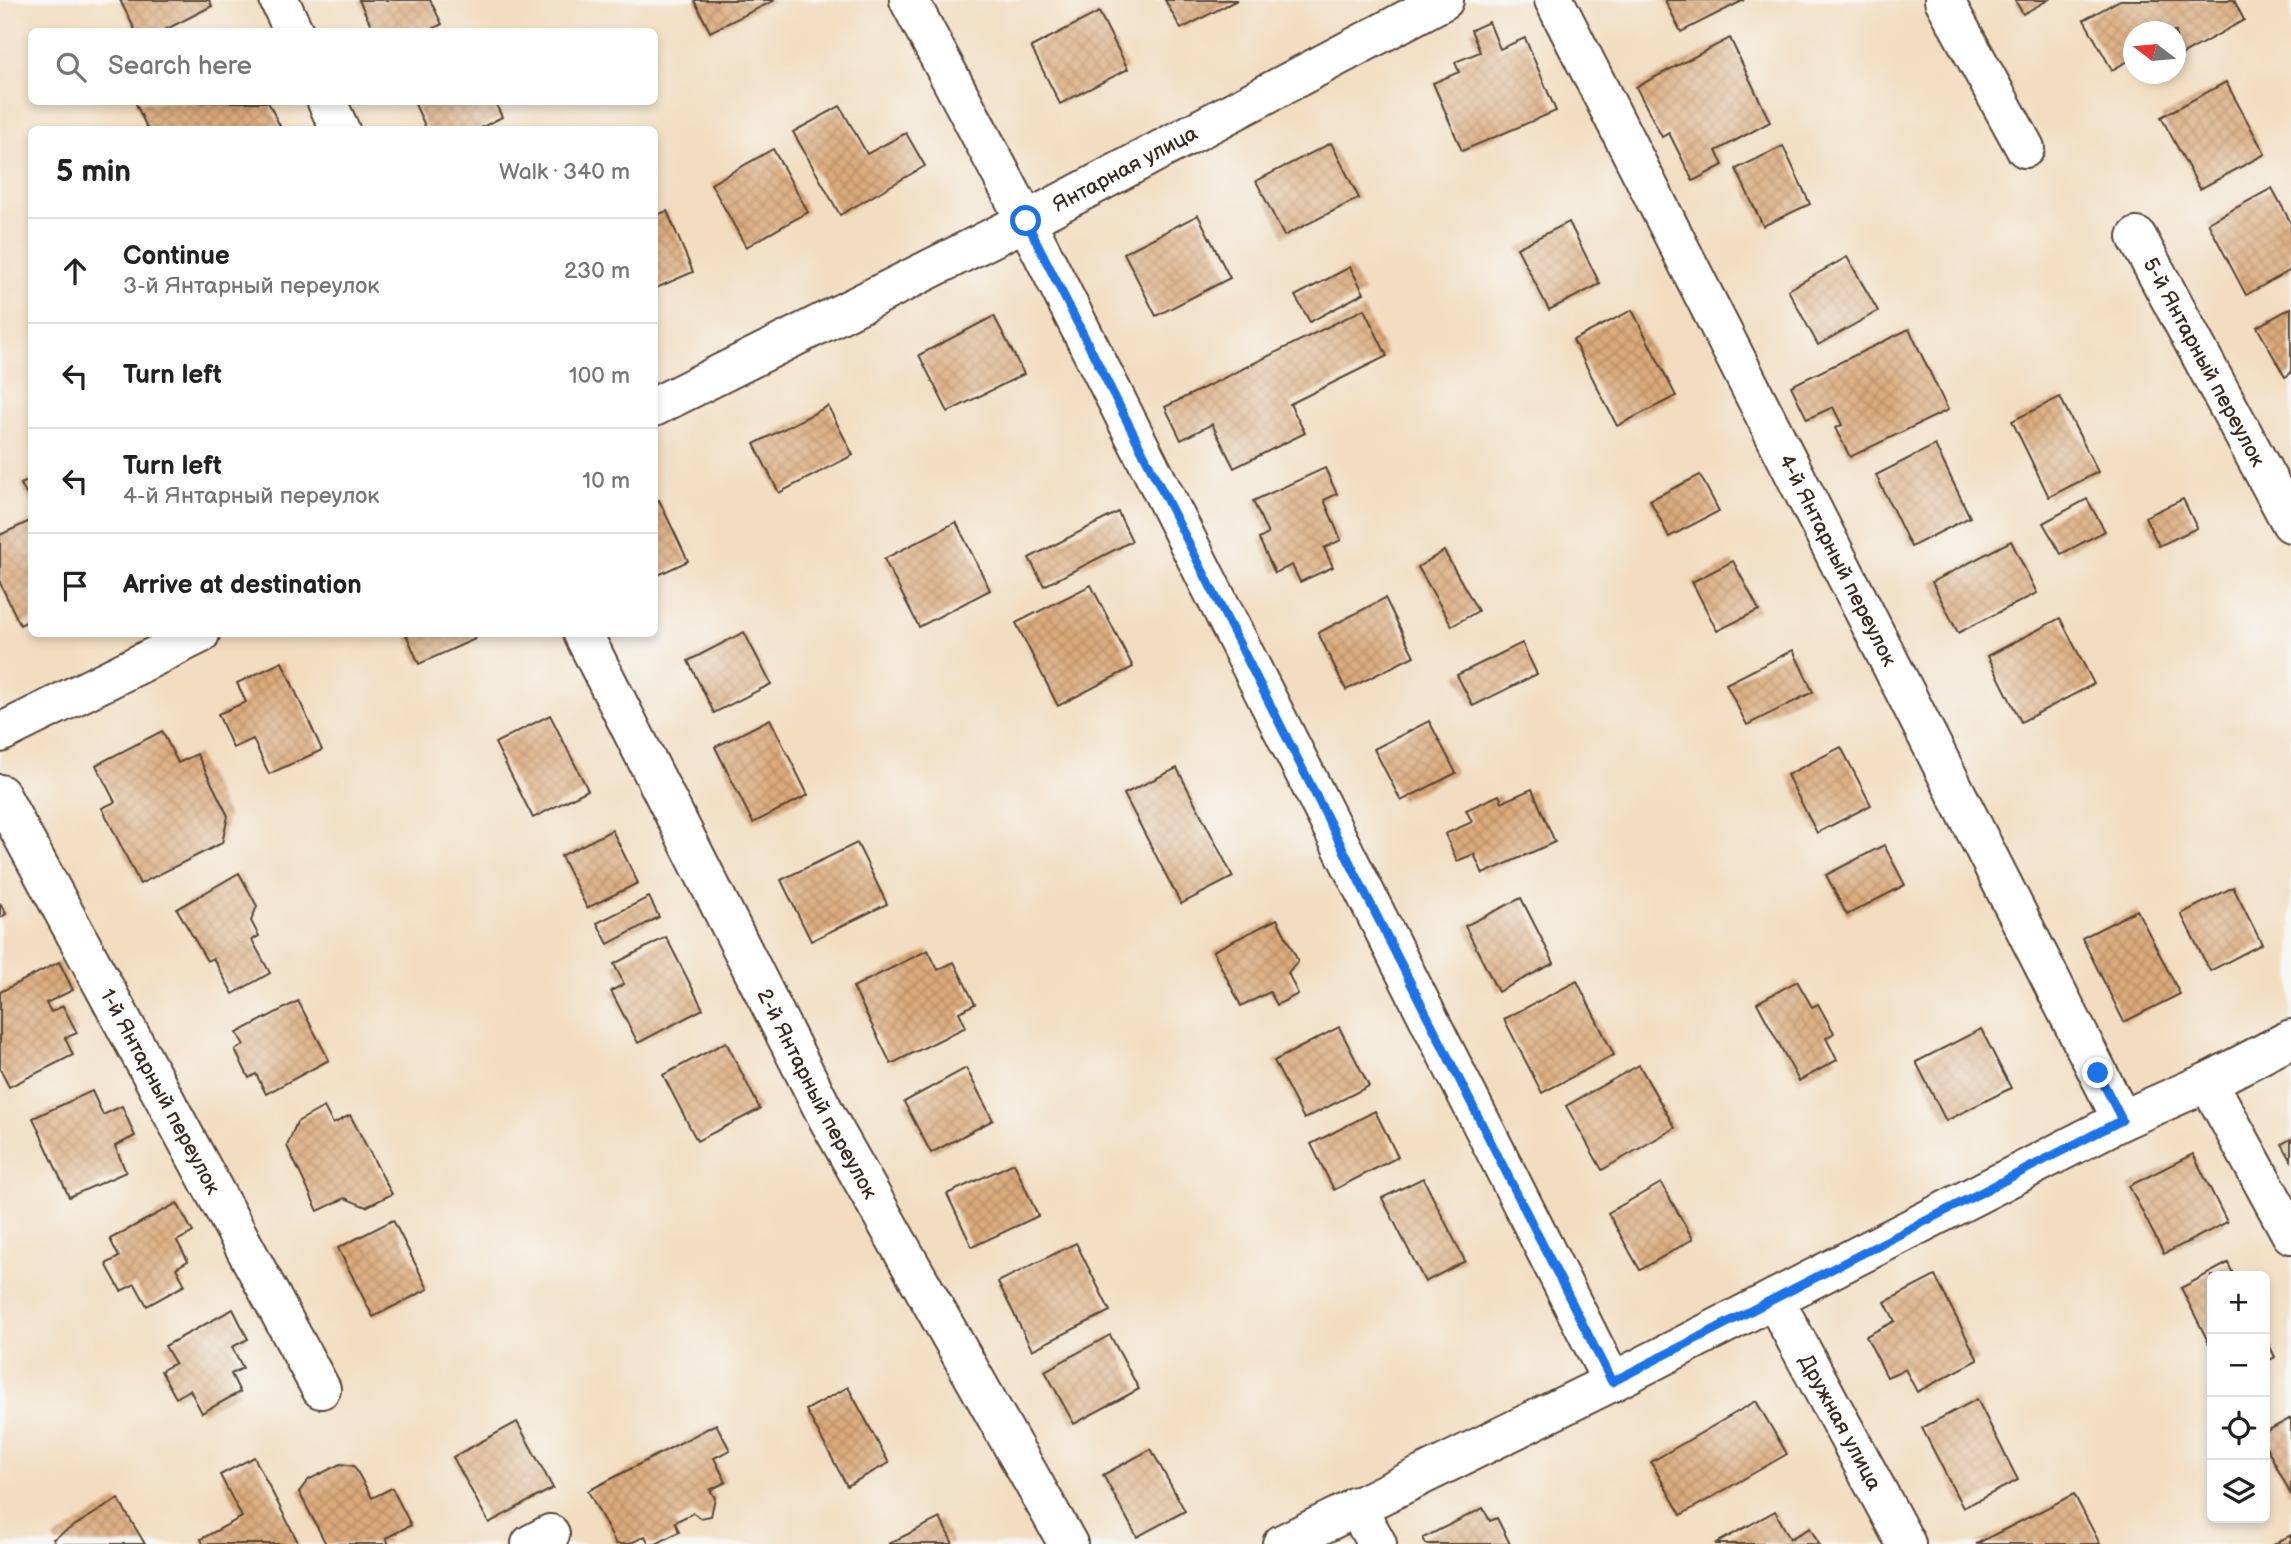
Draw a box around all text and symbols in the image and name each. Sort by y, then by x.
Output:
north arrow [2123,21,2186,84]
search box [28,28,658,105]
icon: search [52,48,90,86]
text: Search here [108,51,252,82]
street label: Янтарная улица [1049,120,1202,217]
text: 5 min [56,154,131,190]
text: Walk · 340 m [499,158,630,186]
route start [1010,205,1041,236]
text: Continue [123,241,230,272]
icon: ahead [56,252,94,290]
street label: 5-й Янтарный переулок [2138,253,2271,471]
text: 230 m [564,257,630,285]
text: 3-й Янтарный переулок [123,272,380,300]
icon: left [56,357,94,395]
text: Turn left [123,360,222,391]
text: 100 m [569,362,630,390]
street label: 4-й Янтарный переулок [1774,450,1902,670]
text: Turn left [123,451,222,482]
icon: left [56,462,94,500]
text: 10 m [582,467,630,495]
text: 4-й Янтарный переулок [123,482,379,510]
icon: arrive [56,567,94,605]
text: Arrive at destination [123,570,362,601]
street label: 1-й Янтарный переулок [95,984,226,1198]
street label: 2-й Янтарный переулок [752,985,883,1203]
route end [2082,1057,2113,1088]
map controls [2207,1271,2270,1523]
button: + [2207,1271,2270,1334]
button: − [2207,1334,2270,1397]
street label: Дружная улица [1794,1350,1887,1495]
button: locate [2207,1397,2270,1460]
button: layers [2207,1460,2270,1523]

